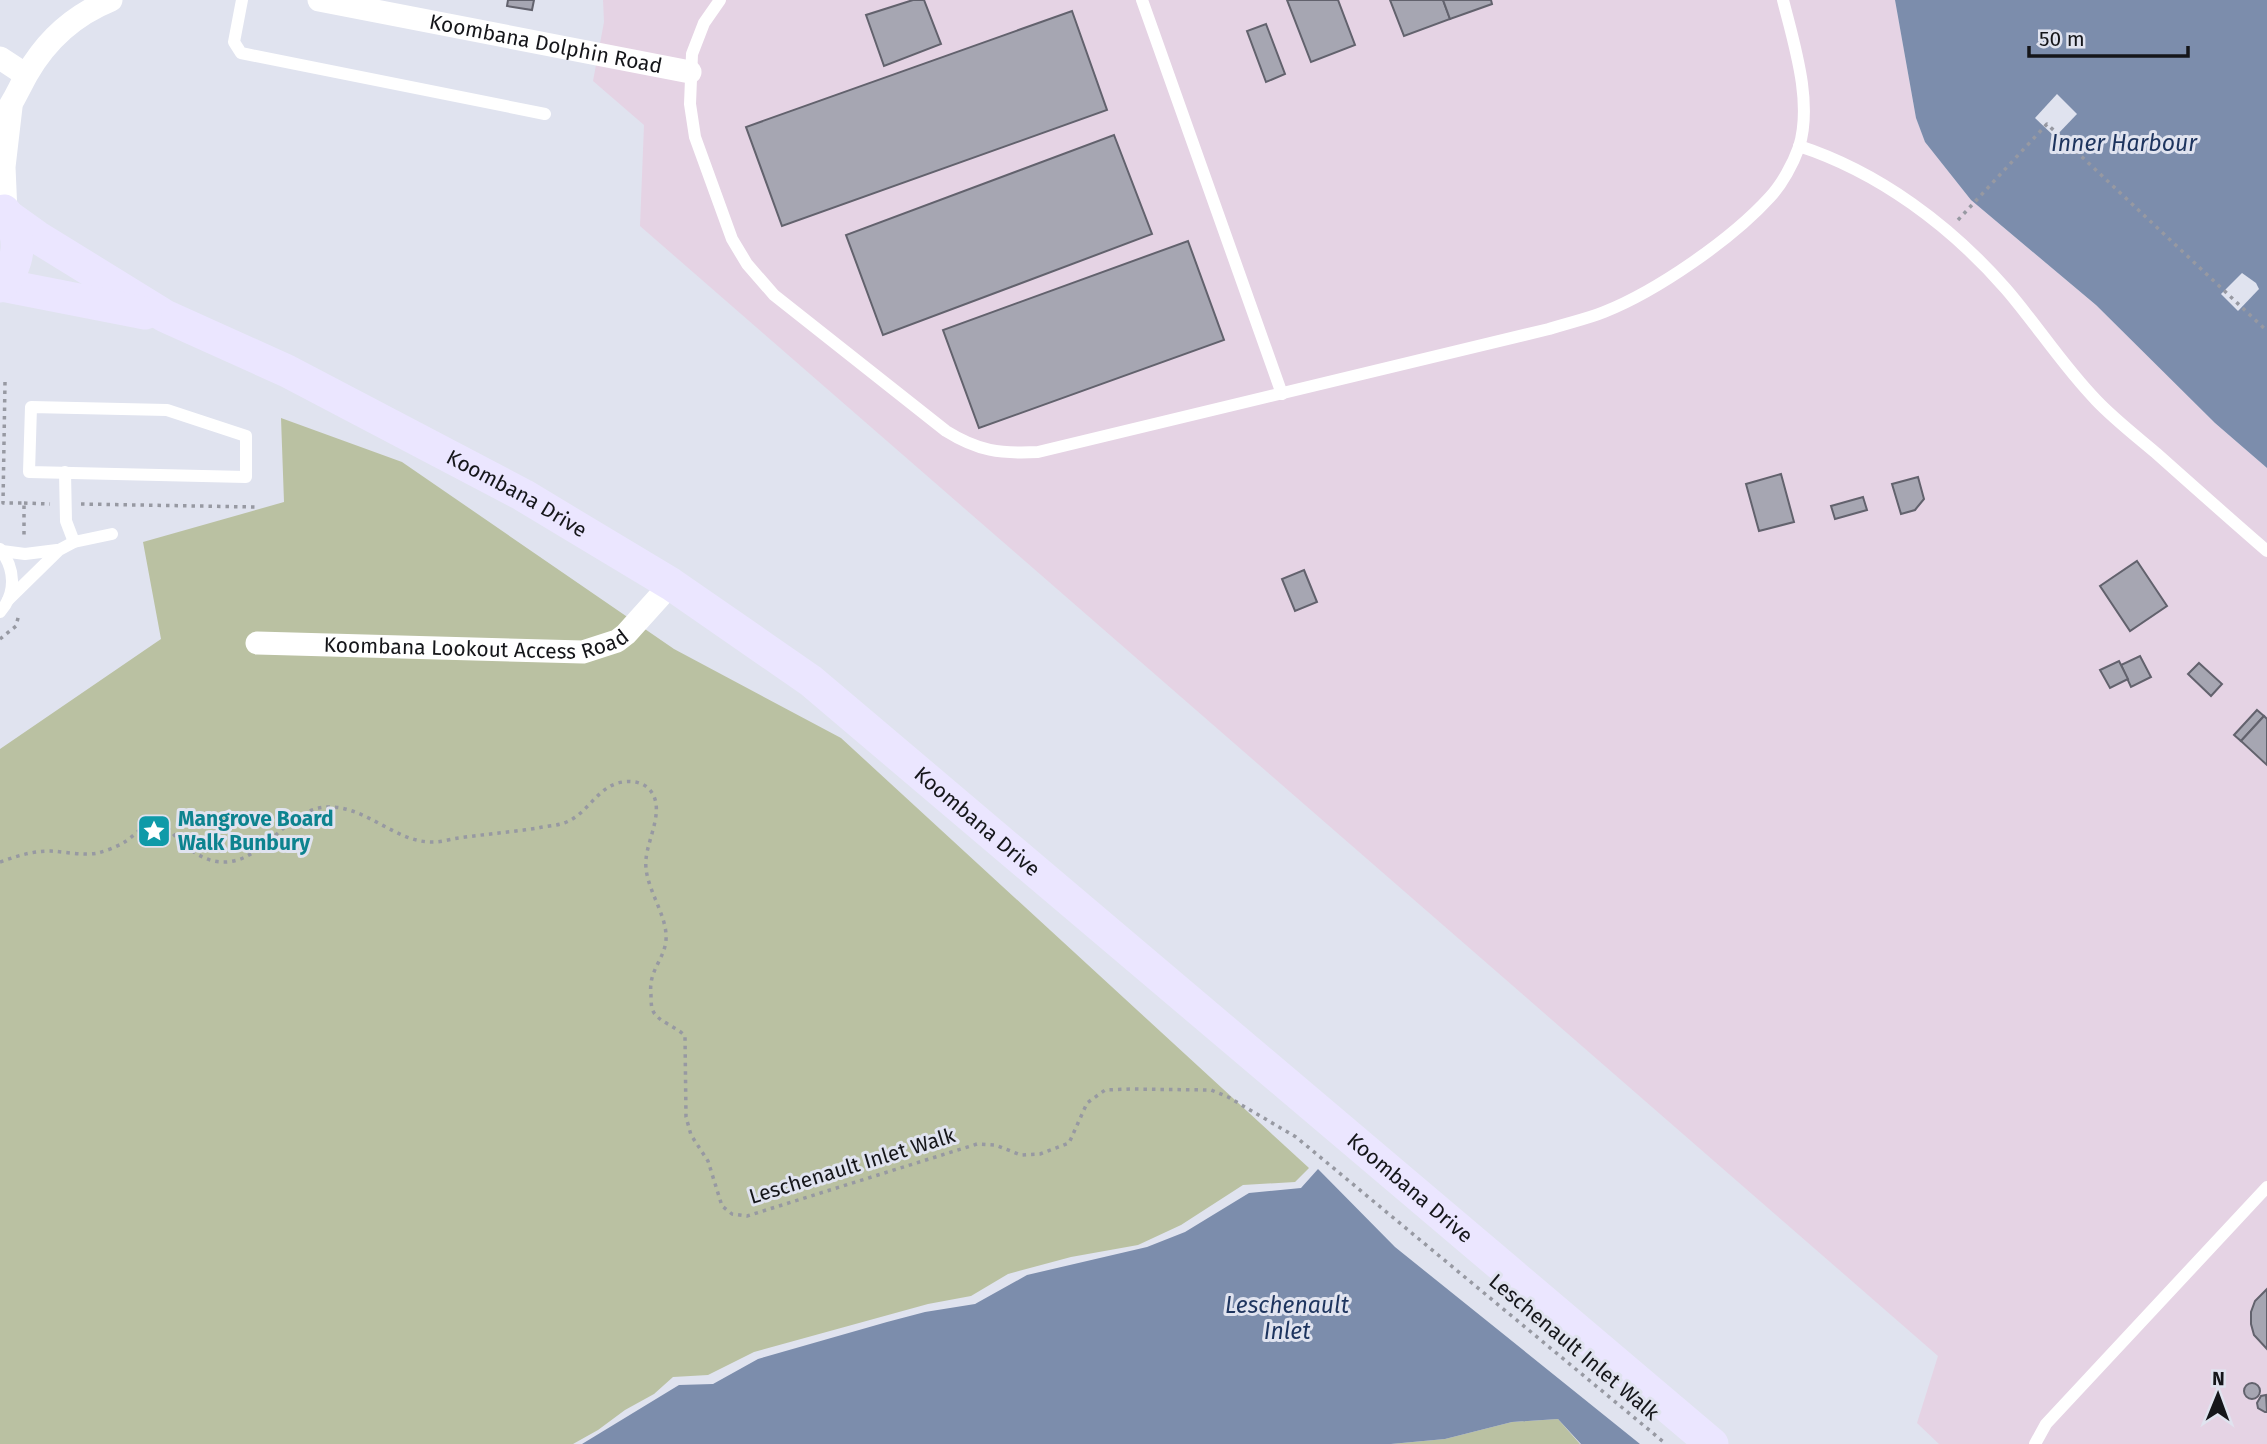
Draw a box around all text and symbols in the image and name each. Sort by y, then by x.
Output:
street label: Koombana Dolphin Road [427,9,664,79]
scale bar [2029,14,2188,58]
text: 50 m [2039,26,2085,52]
water label: Inner Harbour [2051,129,2198,157]
street label: Koombana Drive [442,444,592,543]
street label: Koombana Lookout Access Road [323,624,634,665]
street label: Koombana Drive [909,761,1045,882]
place label: Mangrove Board Walk Bunbury [178,806,334,856]
place icon: Mangrove Board Walk Bunbury [135,812,173,850]
street label: Leschenault Inlet Walk [746,1122,958,1210]
street label: Koombana Drive [1342,1128,1478,1249]
street label: Leschenault Inlet Walk [1484,1268,1665,1426]
water label: Leschenault Inlet [1225,1291,1350,1345]
north arrow [2183,1360,2253,1430]
text: N [2212,1367,2225,1390]

